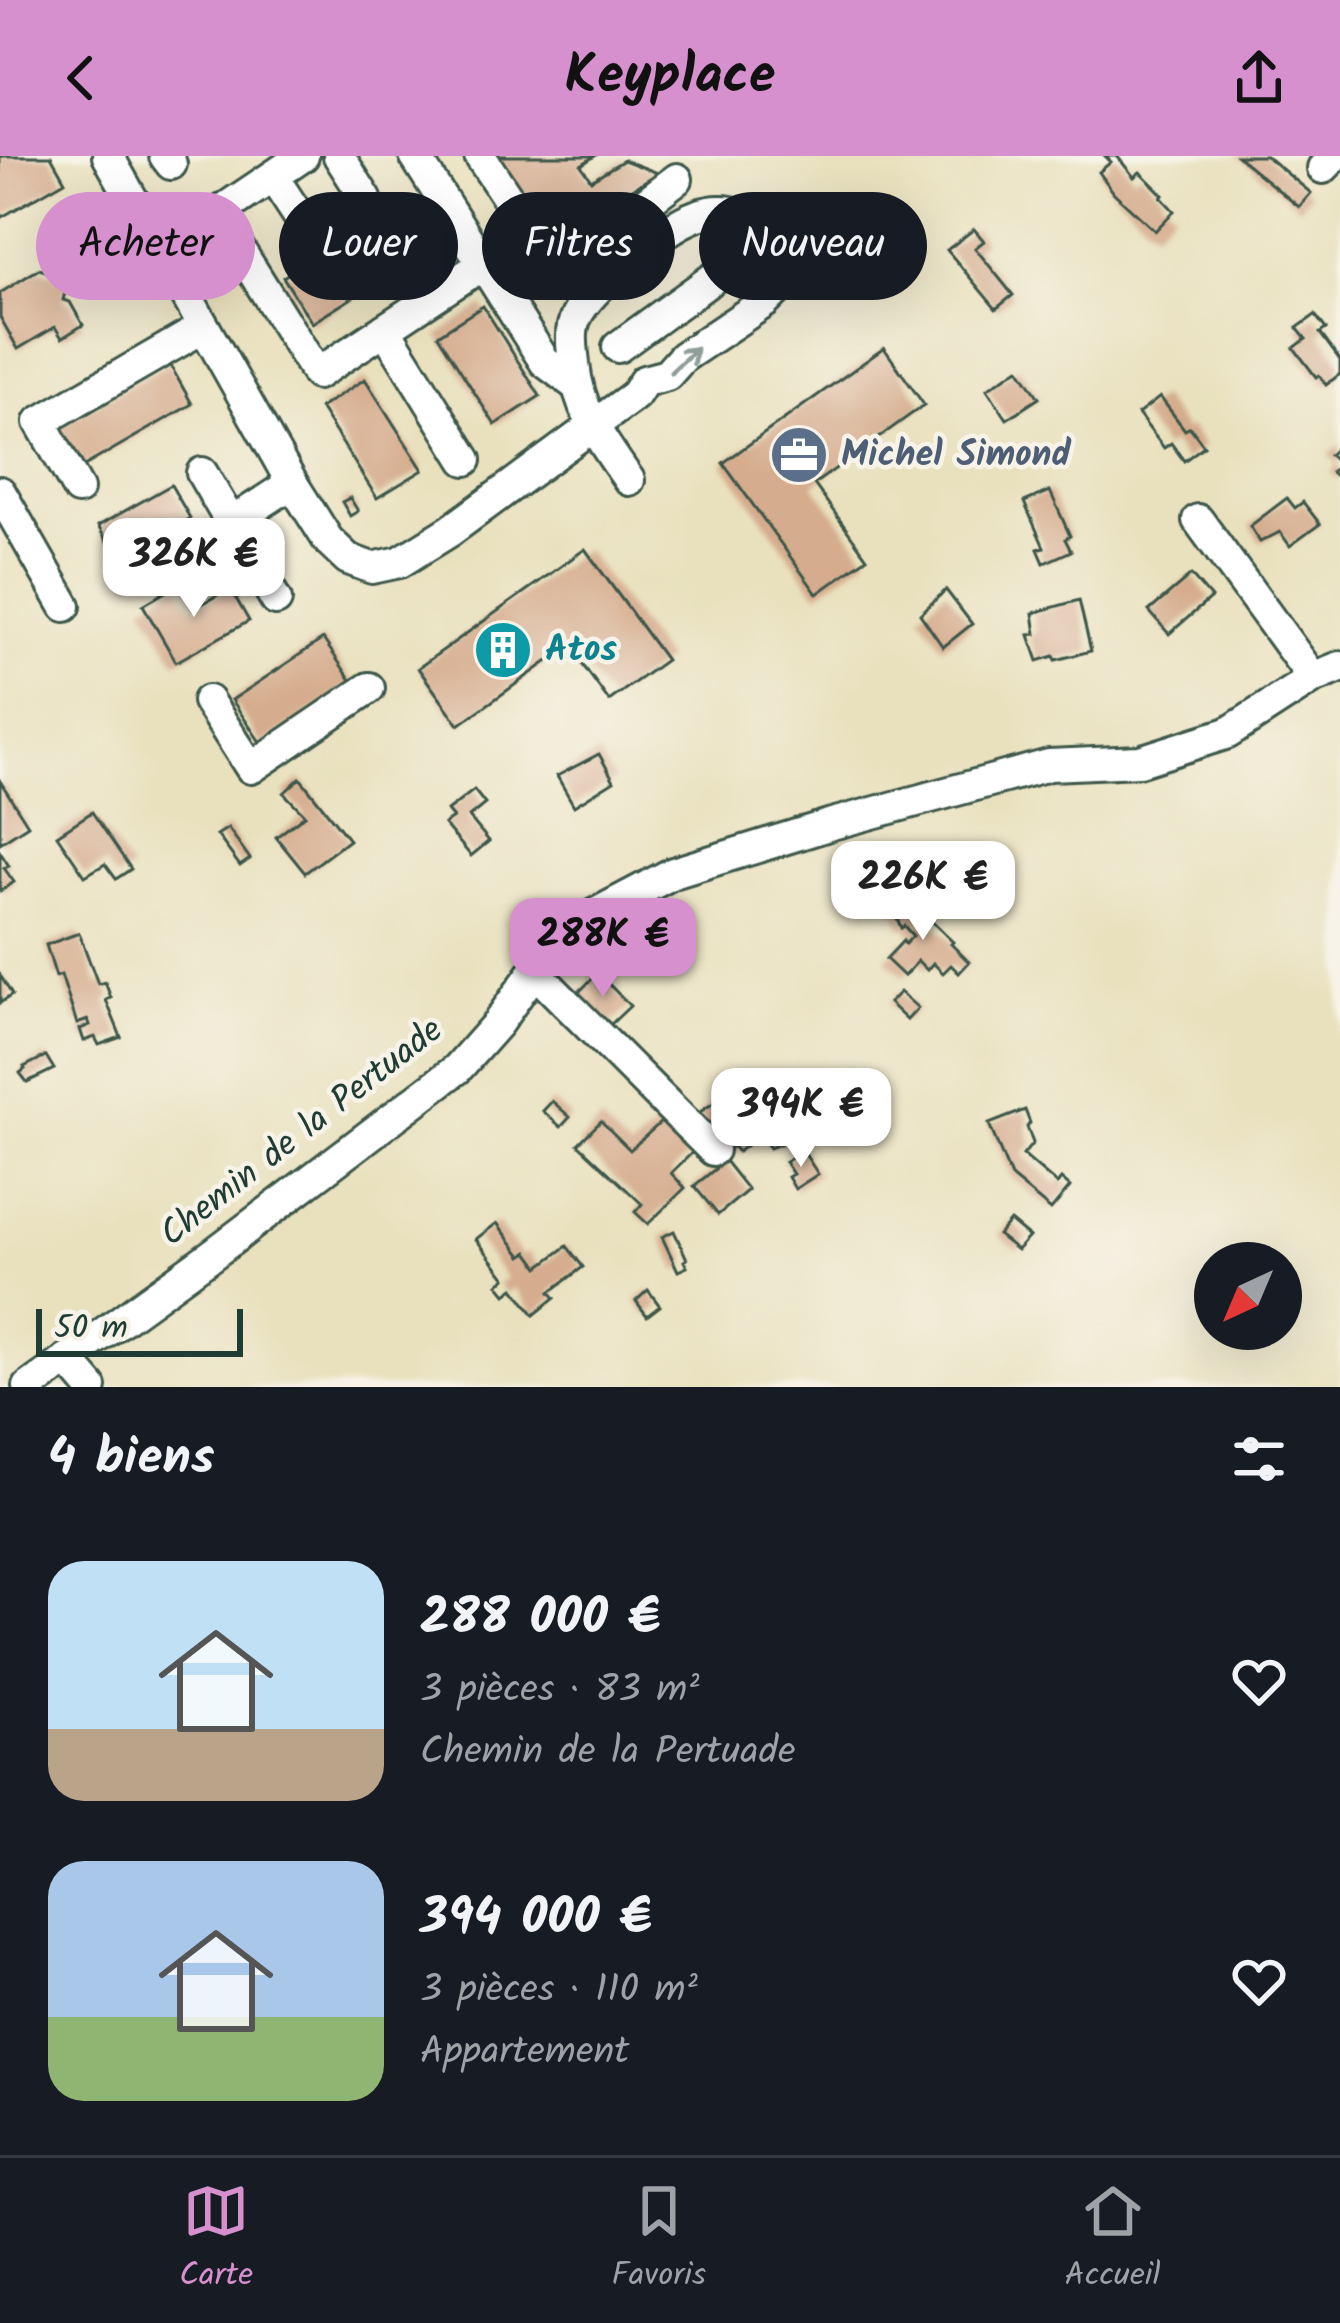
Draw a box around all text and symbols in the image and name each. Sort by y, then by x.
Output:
text: Keyplace [565,35,775,121]
icon: back [48,45,114,111]
icon: share [1226,45,1292,111]
chip: Acheter [36,192,255,300]
chip: Louer [279,192,458,300]
chip: Filtres [482,192,675,300]
chip: Nouveau [699,192,927,300]
one-way arrow [668,346,698,375]
office icon: Michel Simond [768,424,830,486]
place label: Michel Simond [841,427,1072,484]
pin: 326K € [96,518,292,620]
text: 326K € [130,526,258,588]
building icon: Atos [472,619,534,681]
place label: Atos [545,622,617,679]
pin: 226K € [825,841,1021,943]
text: 226K € [858,849,988,911]
pin: 288K € [505,898,701,1000]
text: 288K € [537,906,669,968]
street label: Chemin de la Pertuade [148,1004,456,1262]
pin: 394K € [703,1068,899,1170]
text: 394K € [738,1076,864,1138]
north arrow [1194,1242,1302,1350]
map controls [1194,1242,1302,1350]
scale bar [36,1303,243,1356]
text: 50 m [54,1303,128,1356]
text: 4 biens [48,1419,215,1500]
icon: filters [1226,1426,1292,1492]
text: 288 000 € [420,1579,660,1660]
icon: home [144,1609,288,1753]
icon: heart [1226,1648,1292,1714]
text: 3 pièces · 83 m² [420,1660,699,1722]
text: Chemin de la Pertuade [420,1722,796,1784]
text: 394 000 € [420,1879,652,1960]
icon: home [144,1909,288,2053]
icon: heart [1226,1948,1292,2014]
text: 3 pièces · 110 m² [420,1960,698,2022]
text: Appartement [420,2022,629,2084]
tab: Carte [179,2178,253,2303]
tab: Favoris [612,2178,706,2303]
tab: Accueil [1065,2178,1161,2303]

